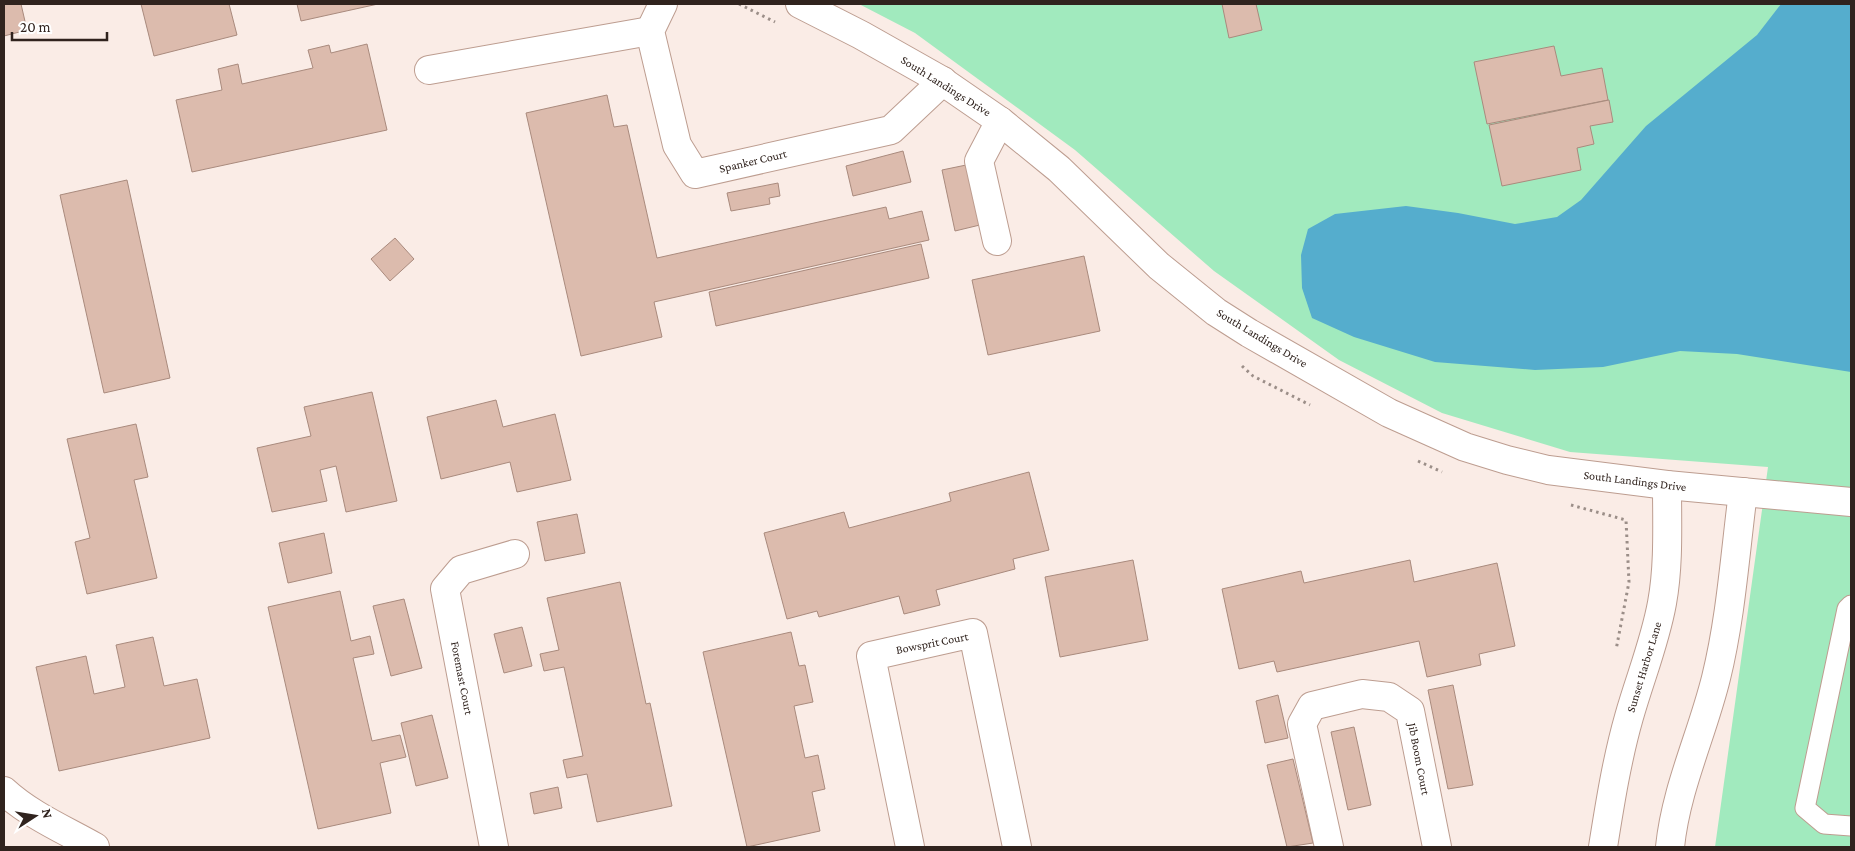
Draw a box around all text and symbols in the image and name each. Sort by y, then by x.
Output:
scale bar [12,10,108,42]
text: 20 m [20,19,51,35]
street label: South Landings Drive [898,53,994,119]
street label: Spanker Court [718,146,789,176]
street label: South Landings Drive [1214,305,1310,371]
street label: South Landings Drive [1583,468,1687,494]
street label: Sunset Harbor Lane [1624,620,1664,714]
street label: Bowsprit Court [895,629,970,657]
street label: Foremast Court [448,640,476,717]
street label: Jib Boom Court [1405,721,1433,797]
north arrow [10,791,60,841]
text: N [39,807,57,820]

